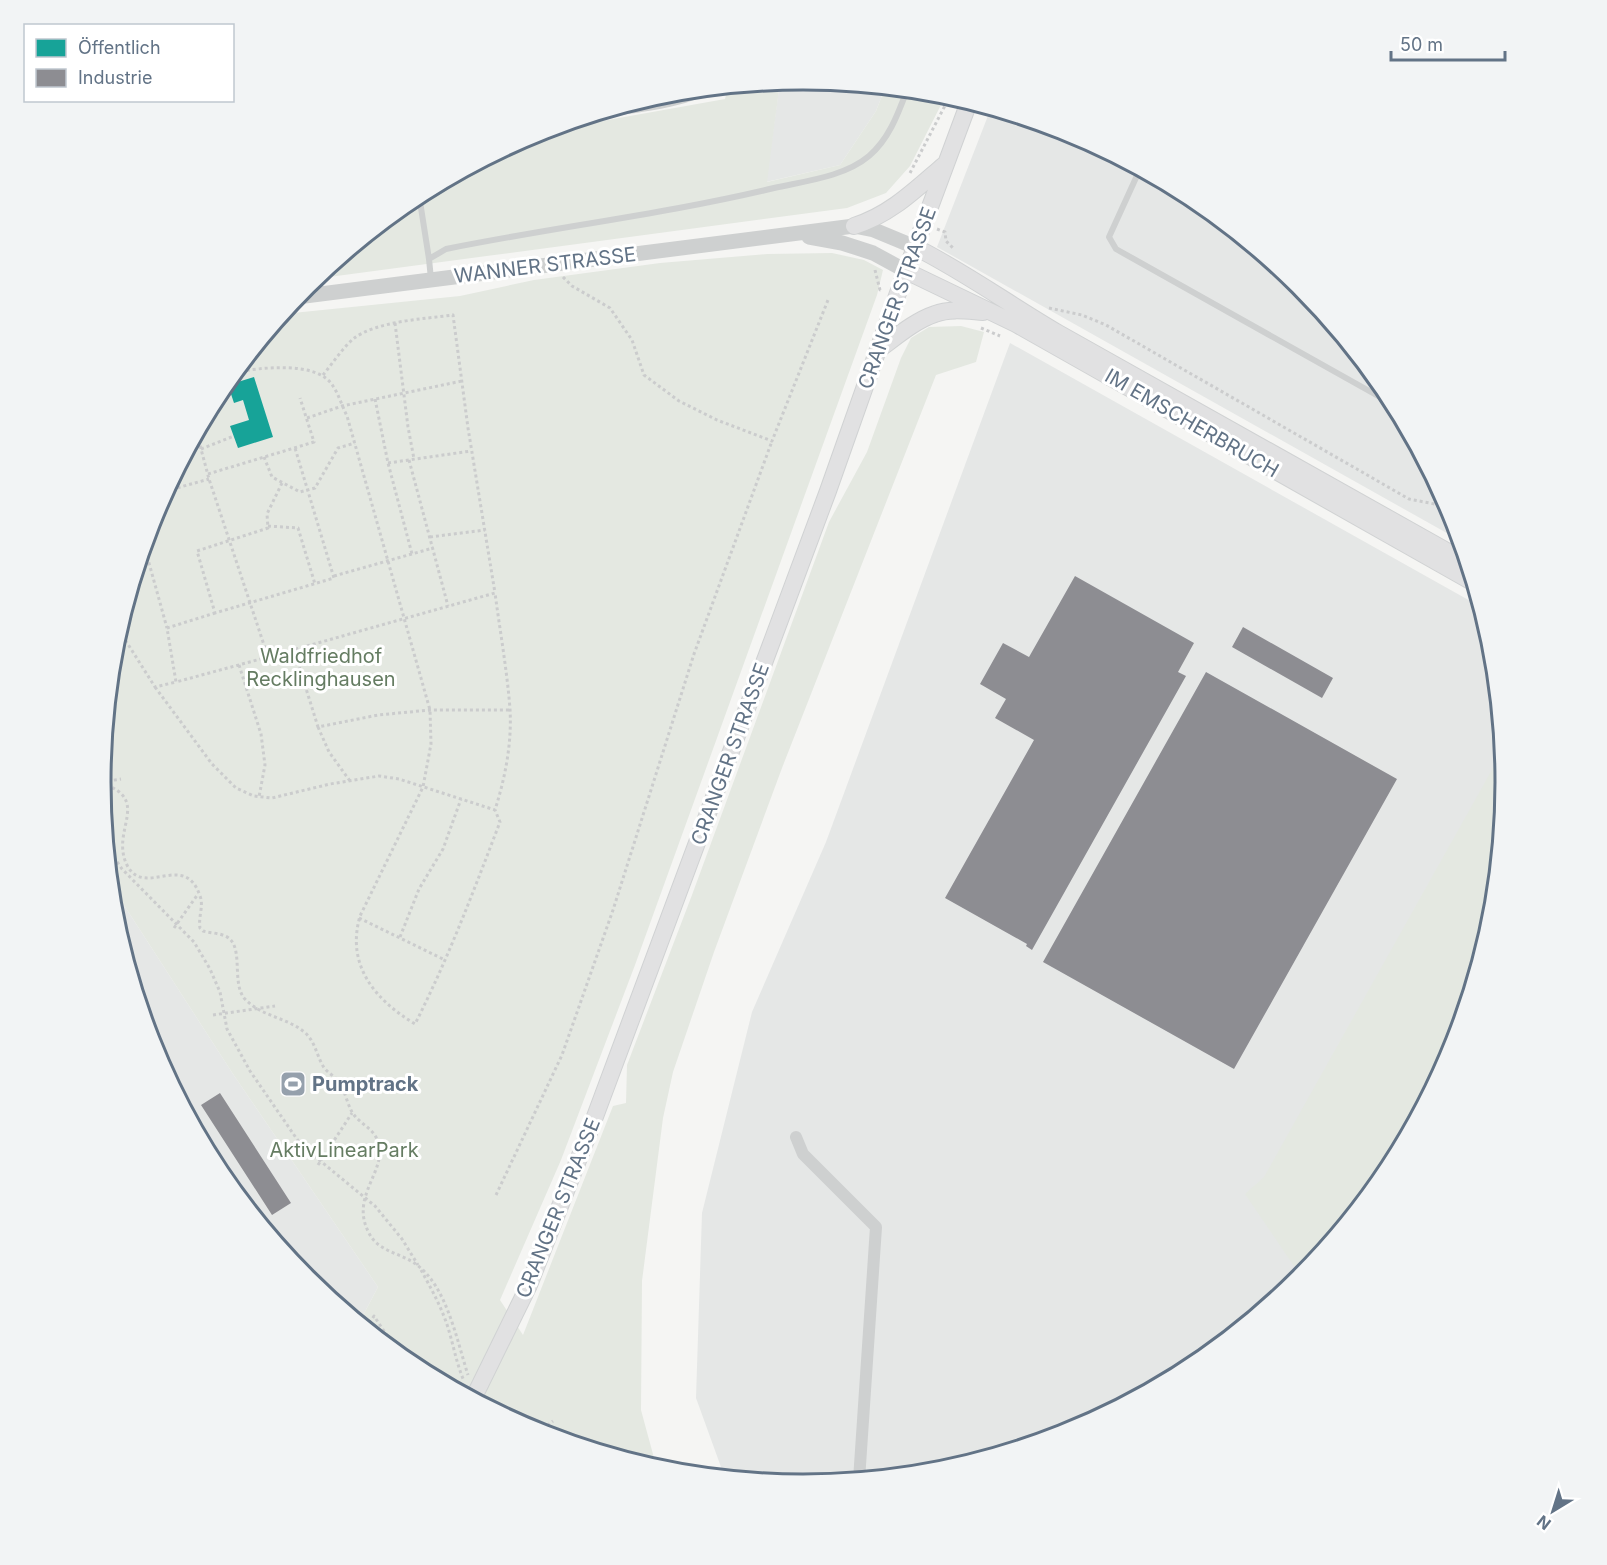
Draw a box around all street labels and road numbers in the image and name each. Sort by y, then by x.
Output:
street label: CRANGER STRASSE [853,204,941,392]
street label: WANNER STRASSE [453,242,637,288]
street label: IM EMSCHERBRUCH [1101,363,1283,483]
street label: CRANGER STRASSE [686,660,774,848]
street label: CRANGER STRASSE [511,1115,605,1301]

